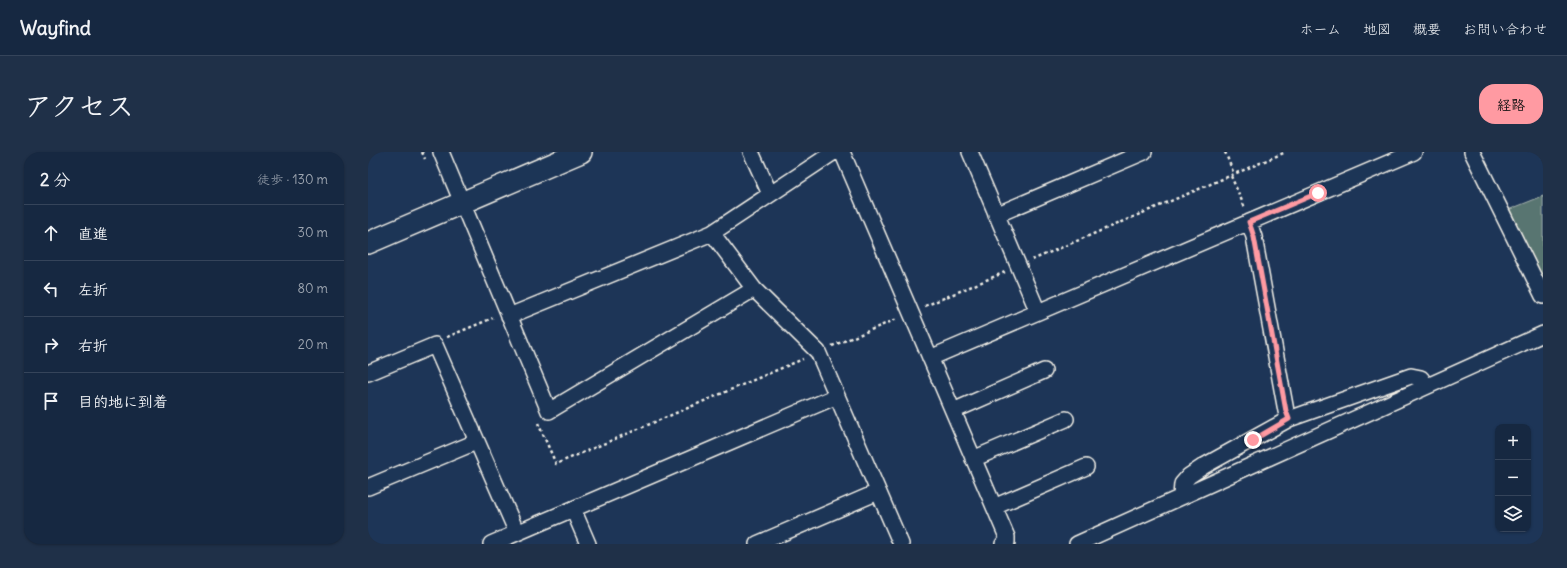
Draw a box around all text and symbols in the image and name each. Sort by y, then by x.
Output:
text: Wayfind [20,16,91,40]
text: ホーム [1300,20,1341,38]
text: 地図 [1363,20,1391,38]
text: 概要 [1413,20,1441,38]
text: お問い合わせ [1463,20,1547,38]
button: 経路 [1479,84,1543,124]
text: アクセス [24,88,134,124]
text: 2 分 [40,169,70,191]
text: 徒歩 · 130 m [257,171,328,188]
route start [1309,184,1327,202]
icon: ahead [40,222,62,244]
text: 直進 [78,224,108,243]
text: 30 m [298,224,328,241]
icon: left [40,278,62,300]
text: 左折 [78,280,108,299]
text: 80 m [297,280,328,297]
icon: right [40,334,62,356]
text: 右折 [78,336,108,355]
text: 20 m [298,336,328,353]
icon: arrive [40,390,62,412]
text: 目的地に到着 [78,392,168,411]
map controls [1495,424,1531,532]
button: + [1495,424,1531,460]
route end [1244,431,1262,449]
button: − [1495,460,1531,496]
button: layers [1495,496,1531,532]

